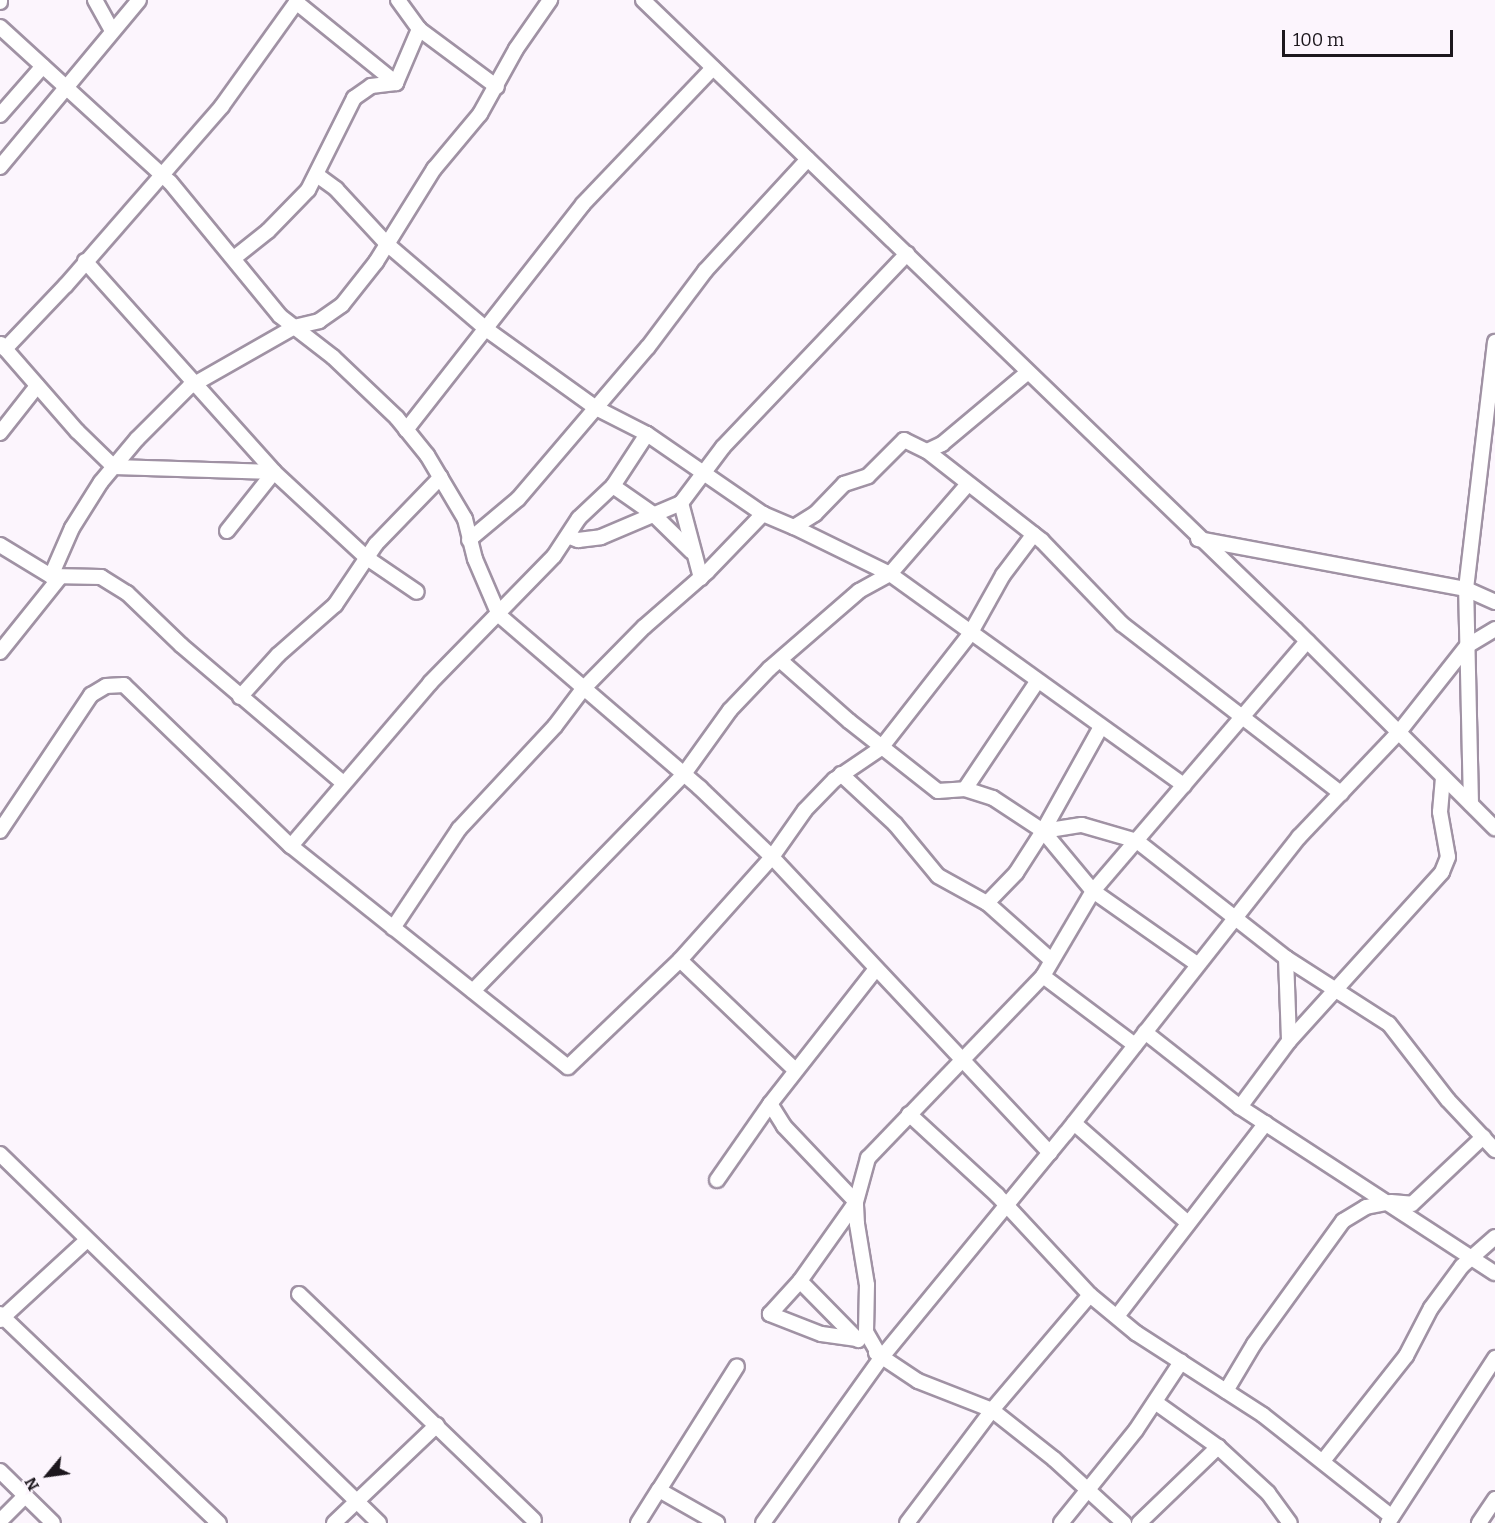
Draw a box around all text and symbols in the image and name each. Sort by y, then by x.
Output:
scale bar [1285,18,1456,56]
text: 100 m [1293,29,1344,51]
north arrow [18,1445,78,1505]
text: N [21,1474,43,1494]

